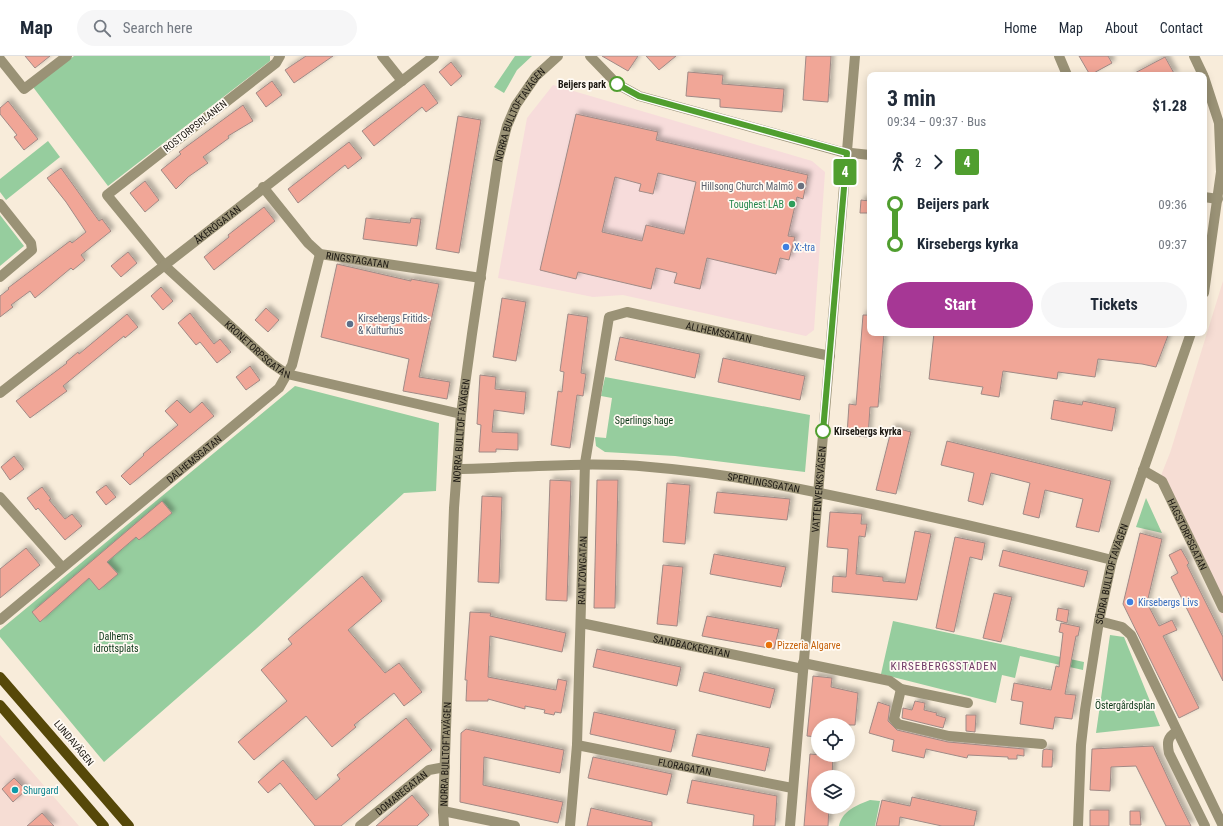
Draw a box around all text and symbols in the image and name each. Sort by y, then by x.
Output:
search box [77,10,357,46]
text: Map [20,16,53,39]
icon: search [91,17,113,39]
text: Search here [123,19,193,37]
text: Home [1004,20,1037,36]
text: Map [1059,20,1083,36]
text: About [1105,20,1138,36]
text: Contact [1160,20,1203,36]
street label: NORRA BULLTOFTAVÄGEN [492,65,547,163]
marker: Beijers park [609,76,625,92]
place label: Beijers park [558,79,606,90]
text: 3 min [887,86,936,111]
text: $1.28 [1152,97,1187,115]
street label: ROSTORPSPLANEN [161,98,229,154]
text: 09:34 – 09:37 · Bus [887,114,986,129]
icon: walk [887,151,909,173]
icon: forward [927,151,949,173]
text: 4 [963,154,971,170]
text: 2 [915,155,921,170]
line badge: 4 [832,159,858,185]
text: 4 [841,164,849,180]
place label: Hillsong Church Malmö [701,181,793,192]
marker: Hillsong Church Malmö [796,181,806,191]
text: Beijers park [917,195,989,213]
text: 09:36 [1158,197,1187,212]
place label: Toughest LAB [729,199,784,210]
marker: Toughest LAB [787,199,797,209]
street label: ÅKERÖGATAN [191,203,242,246]
text: Kirsebergs kyrka [917,235,1018,253]
text: 09:37 [1158,237,1187,252]
marker: X:-tra [781,242,791,252]
place label: X:-tra [794,242,815,253]
street label: RINGSTAGATAN [325,249,390,270]
button: Start [887,282,1033,328]
button: Tickets [1041,282,1187,328]
place label: Kirsebergs Fritids- & Kulturhus [358,313,430,336]
street label: KRONETORPSGATAN [223,318,291,380]
marker: Kirsebergs Fritids- & Kulturhus [345,319,355,329]
street label: ALLHEMSGATAN [685,319,753,344]
street label: NORRA BULLTOFTAVÄGEN [450,378,471,483]
park label: Sperlings hage [615,415,673,426]
marker: Kirsebergs kyrka [815,423,831,439]
place label: Kirsebergs kyrka [834,426,902,437]
street label: DALHEMSGATAN [164,433,223,485]
street label: VATTENVERKSVÄGEN [809,446,828,533]
street label: SPERLINGSGATAN [727,471,801,494]
street label: HAGSTORPSGATAN [1166,497,1209,572]
street label: SÖDRA BULLTOFTAVÄGEN [1093,522,1130,625]
street label: RANTZOWGATAN [575,536,588,605]
marker: Kirsebergs Livs [1125,597,1135,607]
place label: Kirsebergs Livs [1138,597,1199,608]
park label: Dalhems idrottsplats [93,631,139,654]
street label: SANDBACKEGATAN [652,633,731,659]
marker: Pizzeria Algarve [764,640,774,650]
place label: Pizzeria Algarve [777,640,841,651]
district label: KIRSEBERGSSTADEN [890,660,998,673]
park label: Östergårdsplan [1095,699,1155,711]
street label: NORRA BULLTOFTAVÄGEN [438,702,452,806]
street label: LUNDAVÄGEN [52,718,97,768]
map controls [811,718,855,814]
button: locate [811,718,855,762]
street label: FLORAGATAN [657,756,713,777]
street label: DOMAREGATAN [373,768,429,817]
button: layers [811,770,855,814]
marker: Shurgard [10,785,20,795]
place label: Shurgard [23,785,58,796]

